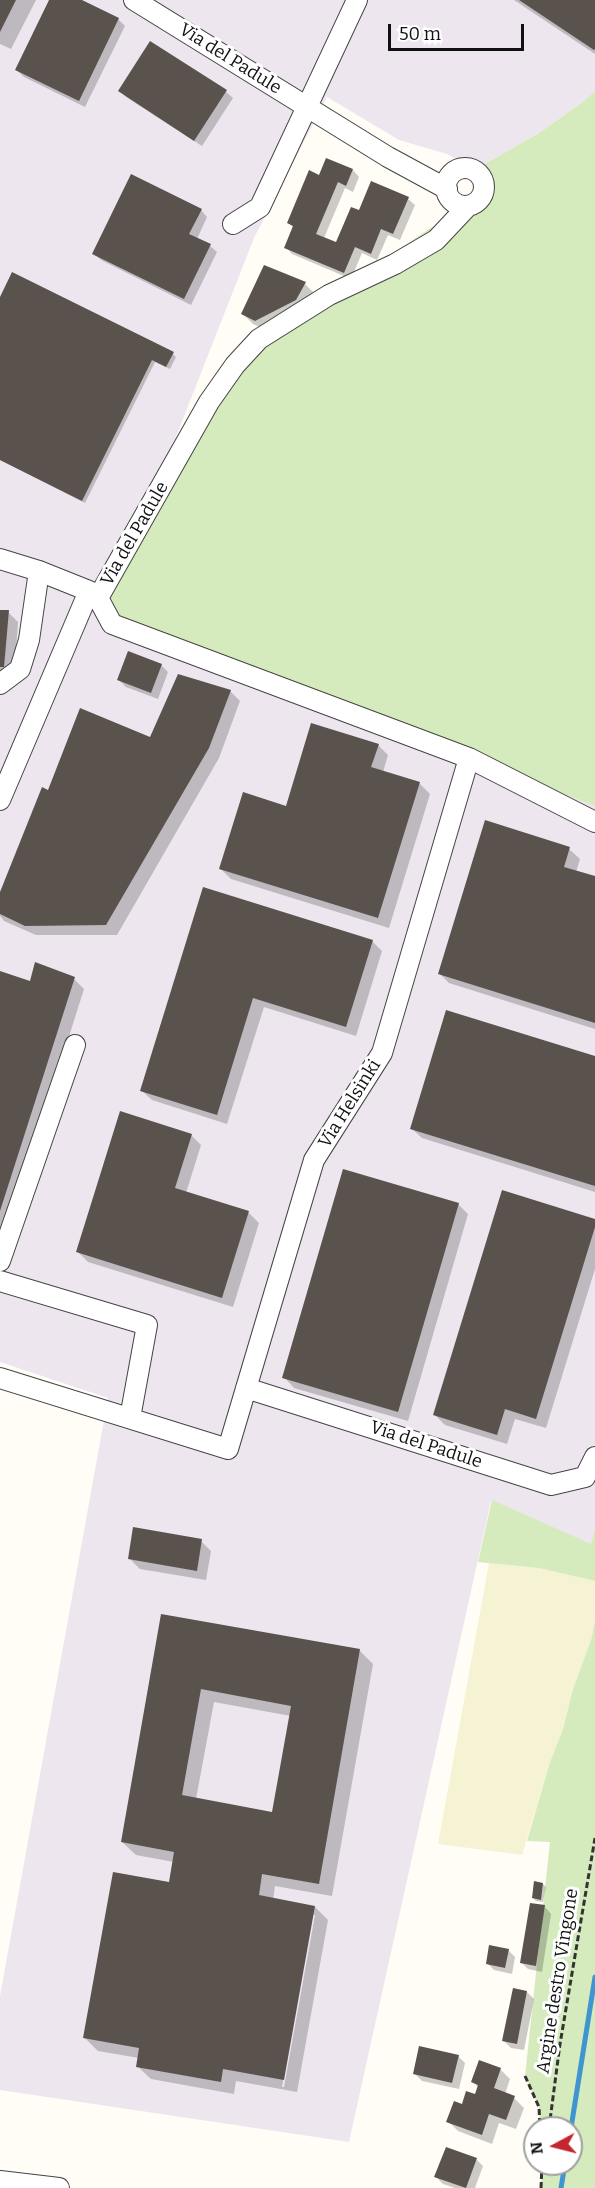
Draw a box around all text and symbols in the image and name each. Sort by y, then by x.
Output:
scale bar [391,12,528,50]
street label: Via del Padule [175,19,285,99]
text: 50 m [399,23,441,45]
street label: Via del Padule [97,478,173,590]
street label: Via Helsinki [314,1056,386,1152]
street label: Via del Padule [367,1417,485,1473]
street label: Argine destro Vingone [533,1887,583,2075]
north arrow [523,2116,583,2176]
text: N [526,2141,547,2155]

